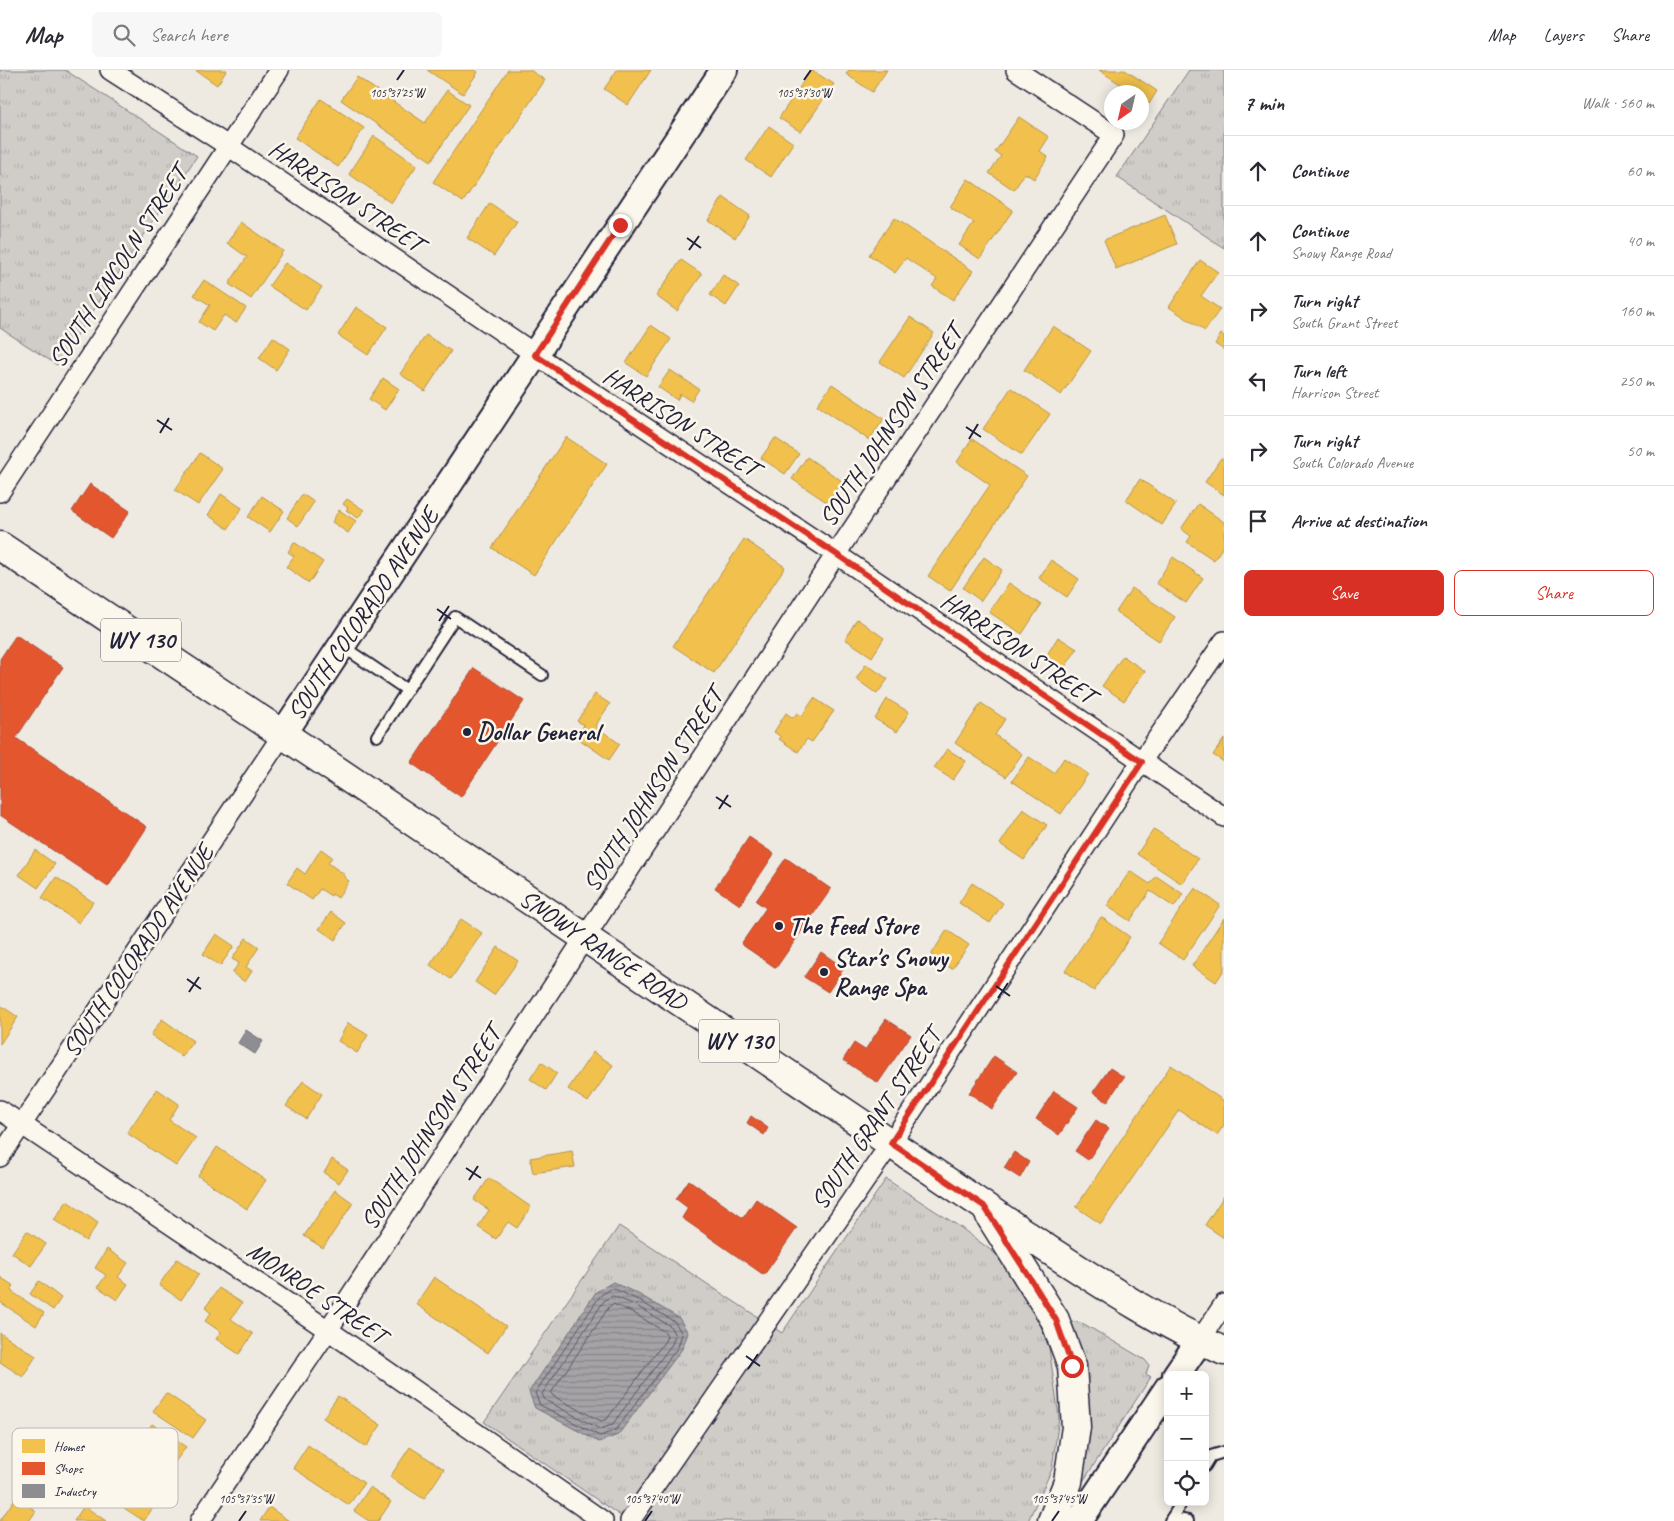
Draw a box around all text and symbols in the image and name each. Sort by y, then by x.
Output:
search box [92,12,442,57]
text: Map [25,20,62,50]
icon: search [110,21,138,49]
text: Search here [150,23,228,47]
text: Map [1488,24,1516,46]
text: Layers [1544,24,1583,46]
text: Share [1611,24,1649,46]
text: 105°37'25"W [370,85,426,101]
text: 105°37'30"W [777,85,833,101]
north arrow [1104,85,1149,130]
text: 7 min [1244,90,1284,116]
text: Walk · 560 m [1582,93,1654,113]
street label: HARRISON STREET [263,133,435,263]
street label: SOUTH LINCOLN STREET [41,155,198,373]
icon: ahead [1244,157,1272,185]
text: Continue [1291,159,1348,183]
text: 60 m [1627,161,1654,181]
route end [609,214,632,237]
text: Continue [1291,219,1348,243]
icon: ahead [1244,227,1272,255]
text: 40 m [1627,231,1654,251]
text: Snowy Range Road [1291,243,1391,263]
text: Turn right [1291,289,1358,313]
icon: right [1244,297,1272,325]
text: 160 m [1620,301,1654,321]
text: South Grant Street [1291,313,1397,333]
street label: SOUTH JOHNSON STREET [812,314,974,533]
text: Turn left [1291,359,1346,383]
street label: HARRISON STREET [597,360,770,488]
icon: left [1244,367,1272,395]
text: 250 m [1620,371,1654,391]
text: Harrison Street [1291,383,1378,403]
text: Turn right [1291,429,1358,453]
icon: right [1244,437,1272,465]
text: 50 m [1627,441,1654,461]
text: South Colorado Avenue [1291,453,1413,473]
street label: SOUTH COLORADO AVENUE [280,499,448,726]
icon: arrive [1244,507,1272,535]
text: Arrive at destination [1291,509,1427,533]
button: Save [1244,570,1444,616]
button: Share [1454,570,1654,616]
street label: HARRISON STREET [935,585,1107,715]
road number: WY 130 [101,618,181,662]
street label: SOUTH JOHNSON STREET [575,677,734,898]
place label: Dollar General [477,716,604,748]
marker: Dollar General [461,726,473,738]
street label: SOUTH COLORADO AVENUE [55,836,223,1063]
street label: SNOWY RANGE ROAD [513,882,695,1019]
place label: The Feed Store [789,910,920,942]
marker: The Feed Store [773,920,785,932]
place label: Star's Snowy Range Spa [834,942,950,1003]
marker: Star's Snowy Range Spa [818,966,830,978]
street label: SOUTH JOHNSON STREET [353,1015,512,1236]
street label: SOUTH GRANT STREET [804,1017,952,1215]
road number: WY 130 [699,1019,779,1062]
street label: MONROE STREET [241,1234,398,1355]
route start [1061,1355,1084,1378]
map controls [1164,1371,1209,1506]
button: + [1164,1371,1209,1416]
button: − [1164,1416,1209,1461]
legend [12,1428,178,1508]
text: Homes [54,1438,85,1455]
text: Shops [54,1460,84,1477]
button: locate [1164,1461,1209,1506]
text: Industry [54,1483,97,1500]
text: 105°37'35"W [219,1491,275,1507]
text: 105°37'40"W [625,1491,681,1507]
text: 105°37'45"W [1032,1491,1088,1507]

